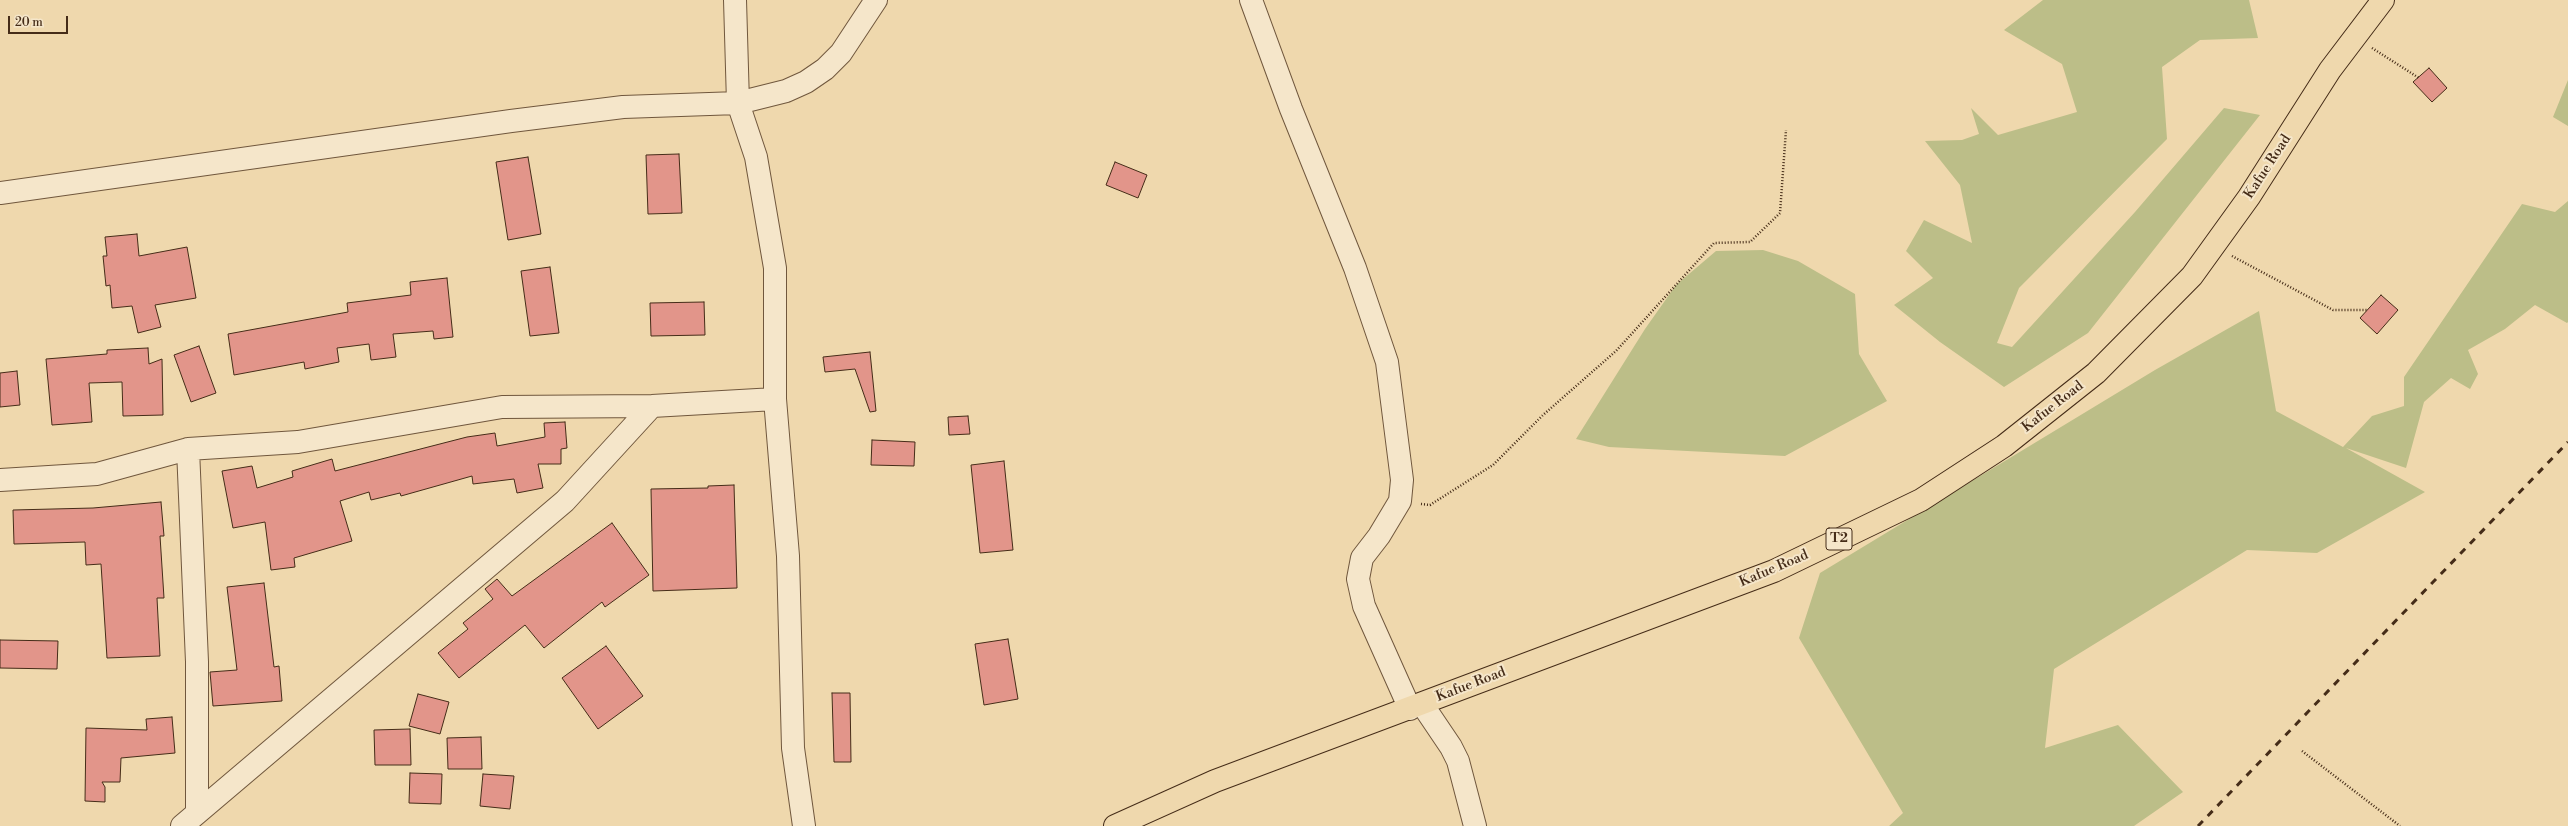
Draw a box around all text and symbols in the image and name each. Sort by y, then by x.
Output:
scale bar [10,8,70,34]
text: 20 m [15,15,43,30]
street label: Kafue Road [2241,132,2295,202]
street label: Kafue Road [2019,378,2087,436]
road number: T2 [1826,528,1852,550]
street label: Kafue Road [1737,547,1811,591]
street label: Kafue Road [1434,664,1508,706]

